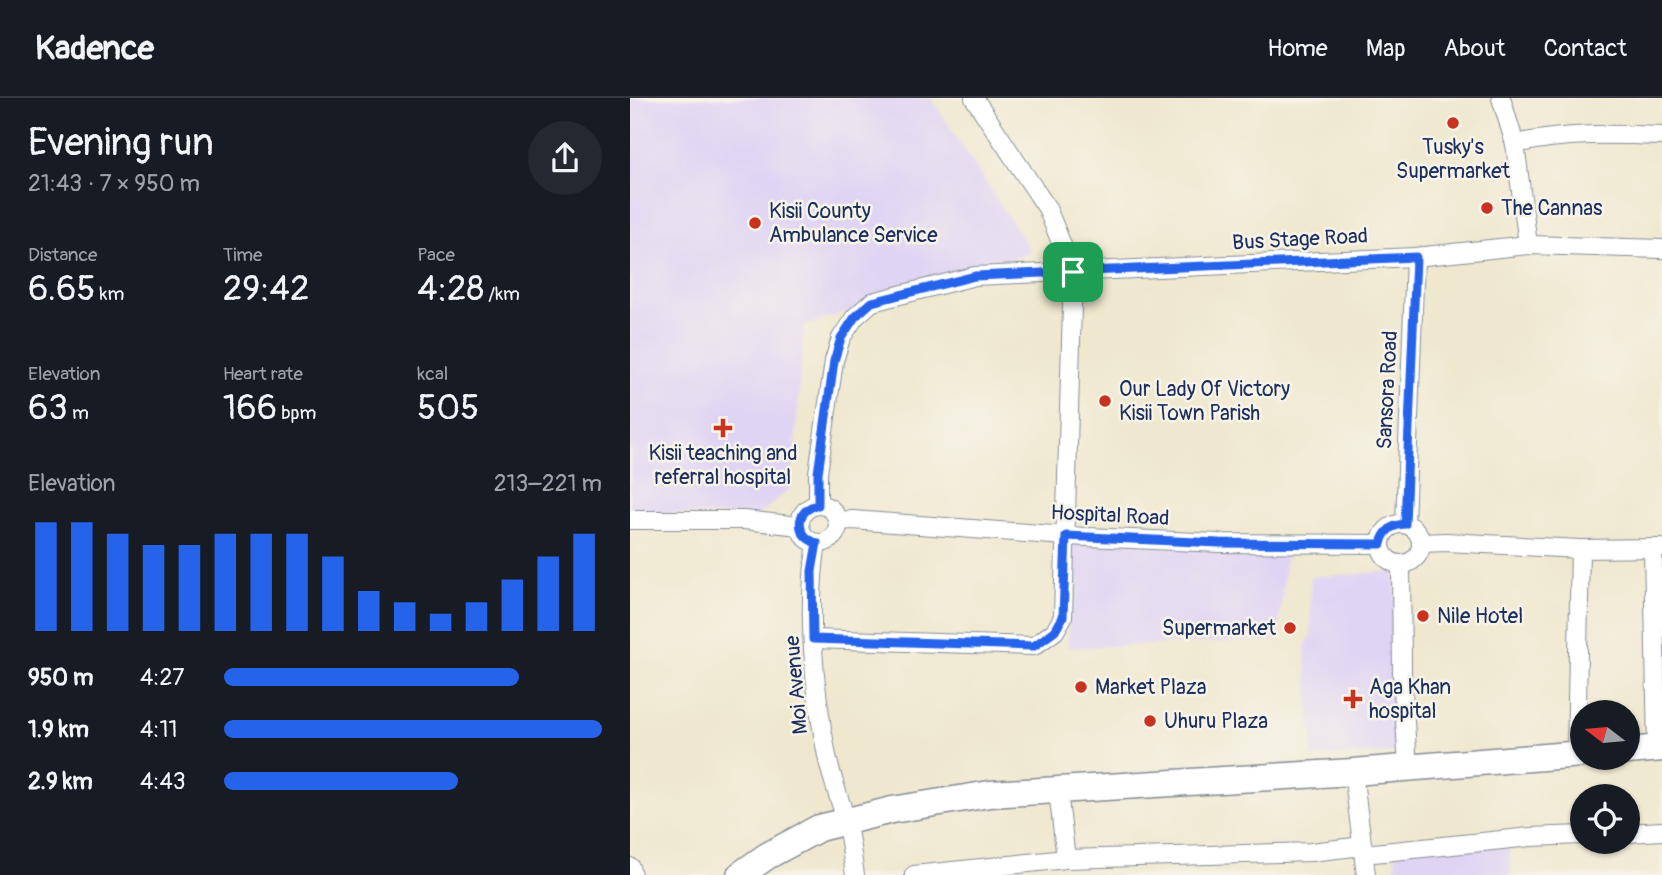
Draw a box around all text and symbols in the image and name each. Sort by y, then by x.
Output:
text: Kadence [35,28,154,69]
text: Home [1267,34,1328,63]
text: Map [1366,34,1406,63]
text: About [1444,34,1506,63]
text: Contact [1544,34,1627,63]
marker: Tusky's Supermarket [1445,115,1461,131]
text: Evening run [28,119,214,167]
button: share [528,121,602,195]
place label: Tusky's Supermarket [1396,134,1511,185]
text: 21:43 · 7 × 950 m [28,169,200,198]
place label: The Cannas [1501,195,1603,222]
place label: Kisii County Ambulance Service [769,198,938,249]
marker: The Cannas [1479,200,1495,216]
marker: Kisii County Ambulance Service [747,215,763,231]
street label: Bus Stage Road [1231,222,1369,257]
pin [1043,242,1103,302]
text: Distance [28,243,97,267]
text: Time [223,243,262,267]
text: Pace [417,243,455,267]
icon: arrive [1054,253,1092,291]
text: 6.65 [28,267,95,311]
text: 29:42 [223,267,309,311]
text: 4:28 [417,267,484,311]
text: km [95,282,124,306]
text: /km [484,282,520,306]
street label: Sansora Road [1371,330,1404,450]
text: Elevation [28,362,100,386]
text: Heart rate [223,362,303,386]
text: kcal [417,362,448,386]
place label: Our Lady Of Victory Kisii Town Parish [1119,376,1290,427]
text: 63 [28,386,68,430]
text: 166 [223,386,277,430]
text: 505 [417,386,479,430]
marker: Our Lady Of Victory Kisii Town Parish [1097,393,1113,409]
text: m [68,401,89,425]
text: bpm [277,401,316,425]
marker: Kisii teaching and referral hospital [713,418,733,438]
place label: Kisii teaching and referral hospital [649,440,797,491]
text: Elevation [28,469,116,498]
text: 213–221 m [494,469,602,498]
street label: Hospital Road [1050,499,1170,532]
place label: Nile Hotel [1437,603,1523,630]
marker: Nile Hotel [1415,608,1431,624]
place label: Supermarket [1162,615,1277,642]
marker: Supermarket [1282,620,1298,636]
street label: Moi Avenue [779,634,814,736]
text: 950 m [28,663,93,692]
text: 4:27 [140,663,185,692]
place label: Market Plaza [1095,674,1207,701]
place label: Aga Khan hospital [1369,674,1451,725]
marker: Market Plaza [1073,679,1089,695]
marker: Aga Khan hospital [1343,689,1363,709]
north arrow [1570,700,1640,770]
map controls [1570,700,1640,854]
place label: Uhuru Plaza [1164,708,1268,735]
marker: Uhuru Plaza [1142,713,1158,729]
text: 1.9 km [28,715,89,744]
text: 4:11 [140,715,177,744]
text: 2.9 km [28,767,93,796]
text: 4:43 [140,767,186,796]
button: locate [1570,784,1640,854]

